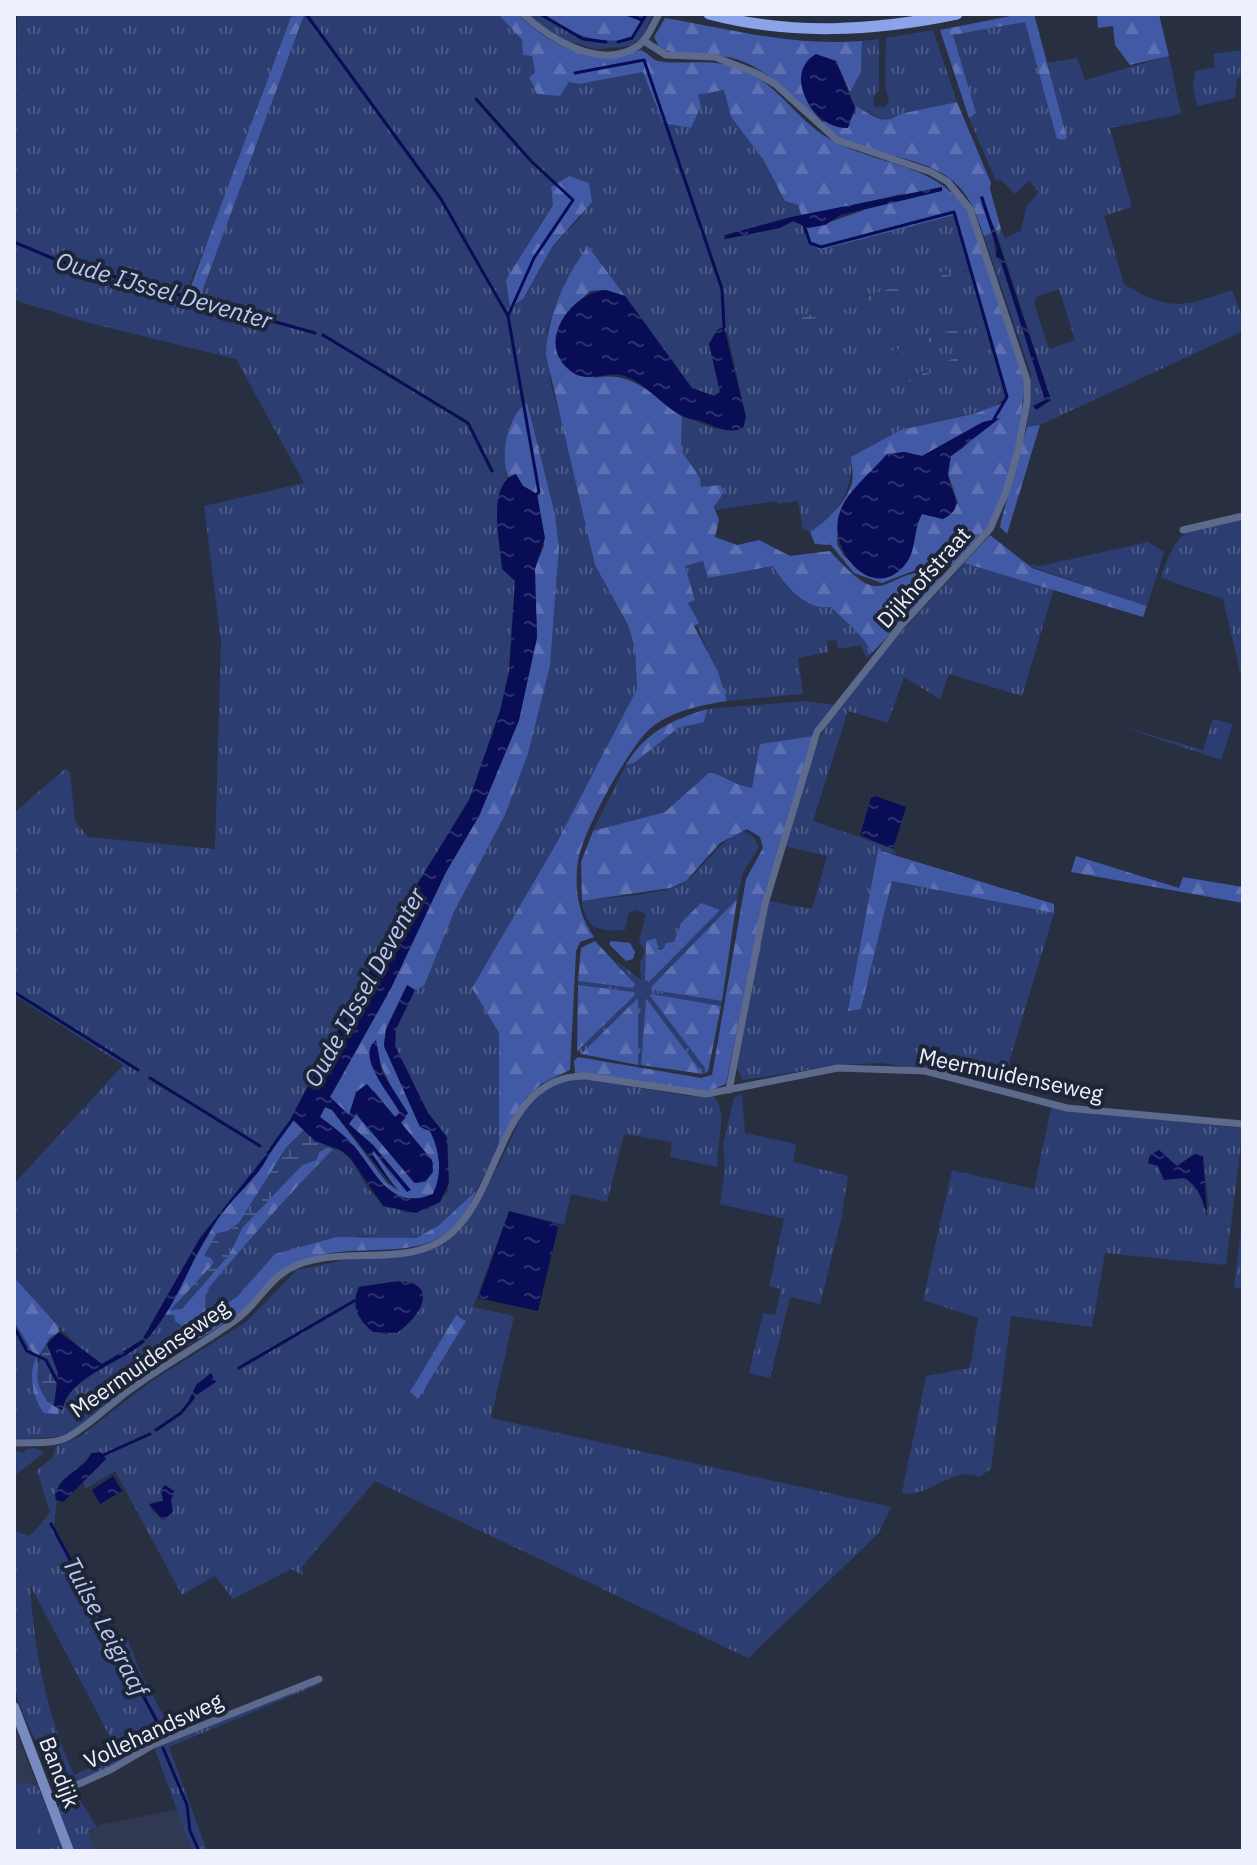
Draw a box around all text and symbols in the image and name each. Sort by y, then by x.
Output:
water label: Oude IJssel Deventer [52,244,277,336]
street label: Dijkhofstraat [870,520,976,634]
water label: Oude IJssel Deventer [296,881,433,1092]
street label: Meermuidenseweg [916,1040,1106,1108]
street label: Meermuidenseweg [64,1292,235,1424]
water label: Tuilse Leigraaf [56,1551,157,1704]
street label: Vollehandsweg [79,1685,227,1775]
street label: Bandijk [33,1732,87,1812]

